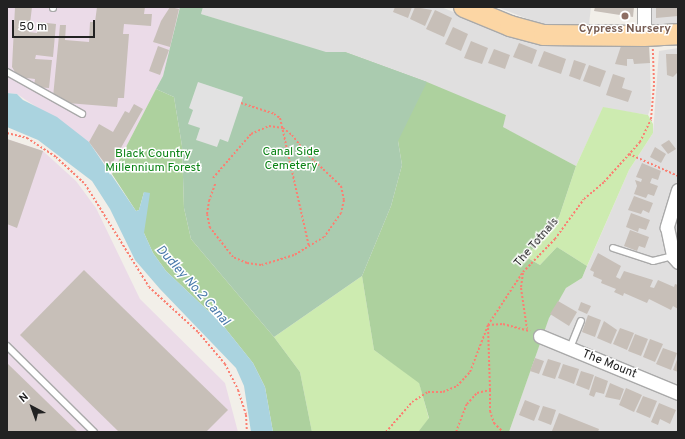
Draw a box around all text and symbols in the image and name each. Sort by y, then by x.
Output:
marker: Cypress Nursery [620,11,630,21]
scale bar [14,12,97,38]
text: 50 m [19,19,47,35]
place label: Cypress Nursery [579,23,671,37]
park label: Canal Side Cemetery [263,146,319,174]
park label: Black Country Millennium Forest [105,148,201,176]
street label: The Totnals [511,215,563,271]
water label: Dudley No.2 Canal [152,243,232,329]
street label: The Mount [580,348,638,382]
north arrow [12,387,52,427]
text: N [17,390,32,406]

